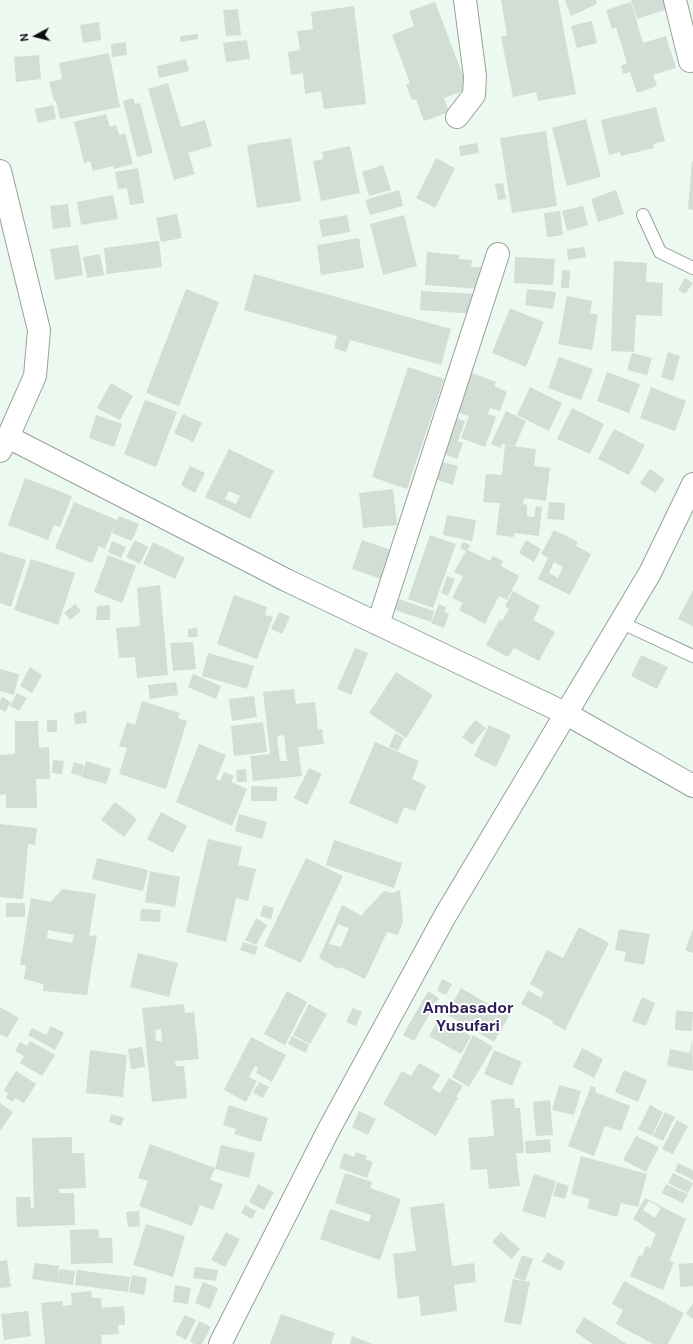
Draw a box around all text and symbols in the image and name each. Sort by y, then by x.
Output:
north arrow [16,16,56,56]
text: N [17,33,32,42]
district label: Ambasador Yusufari [423,999,513,1037]

